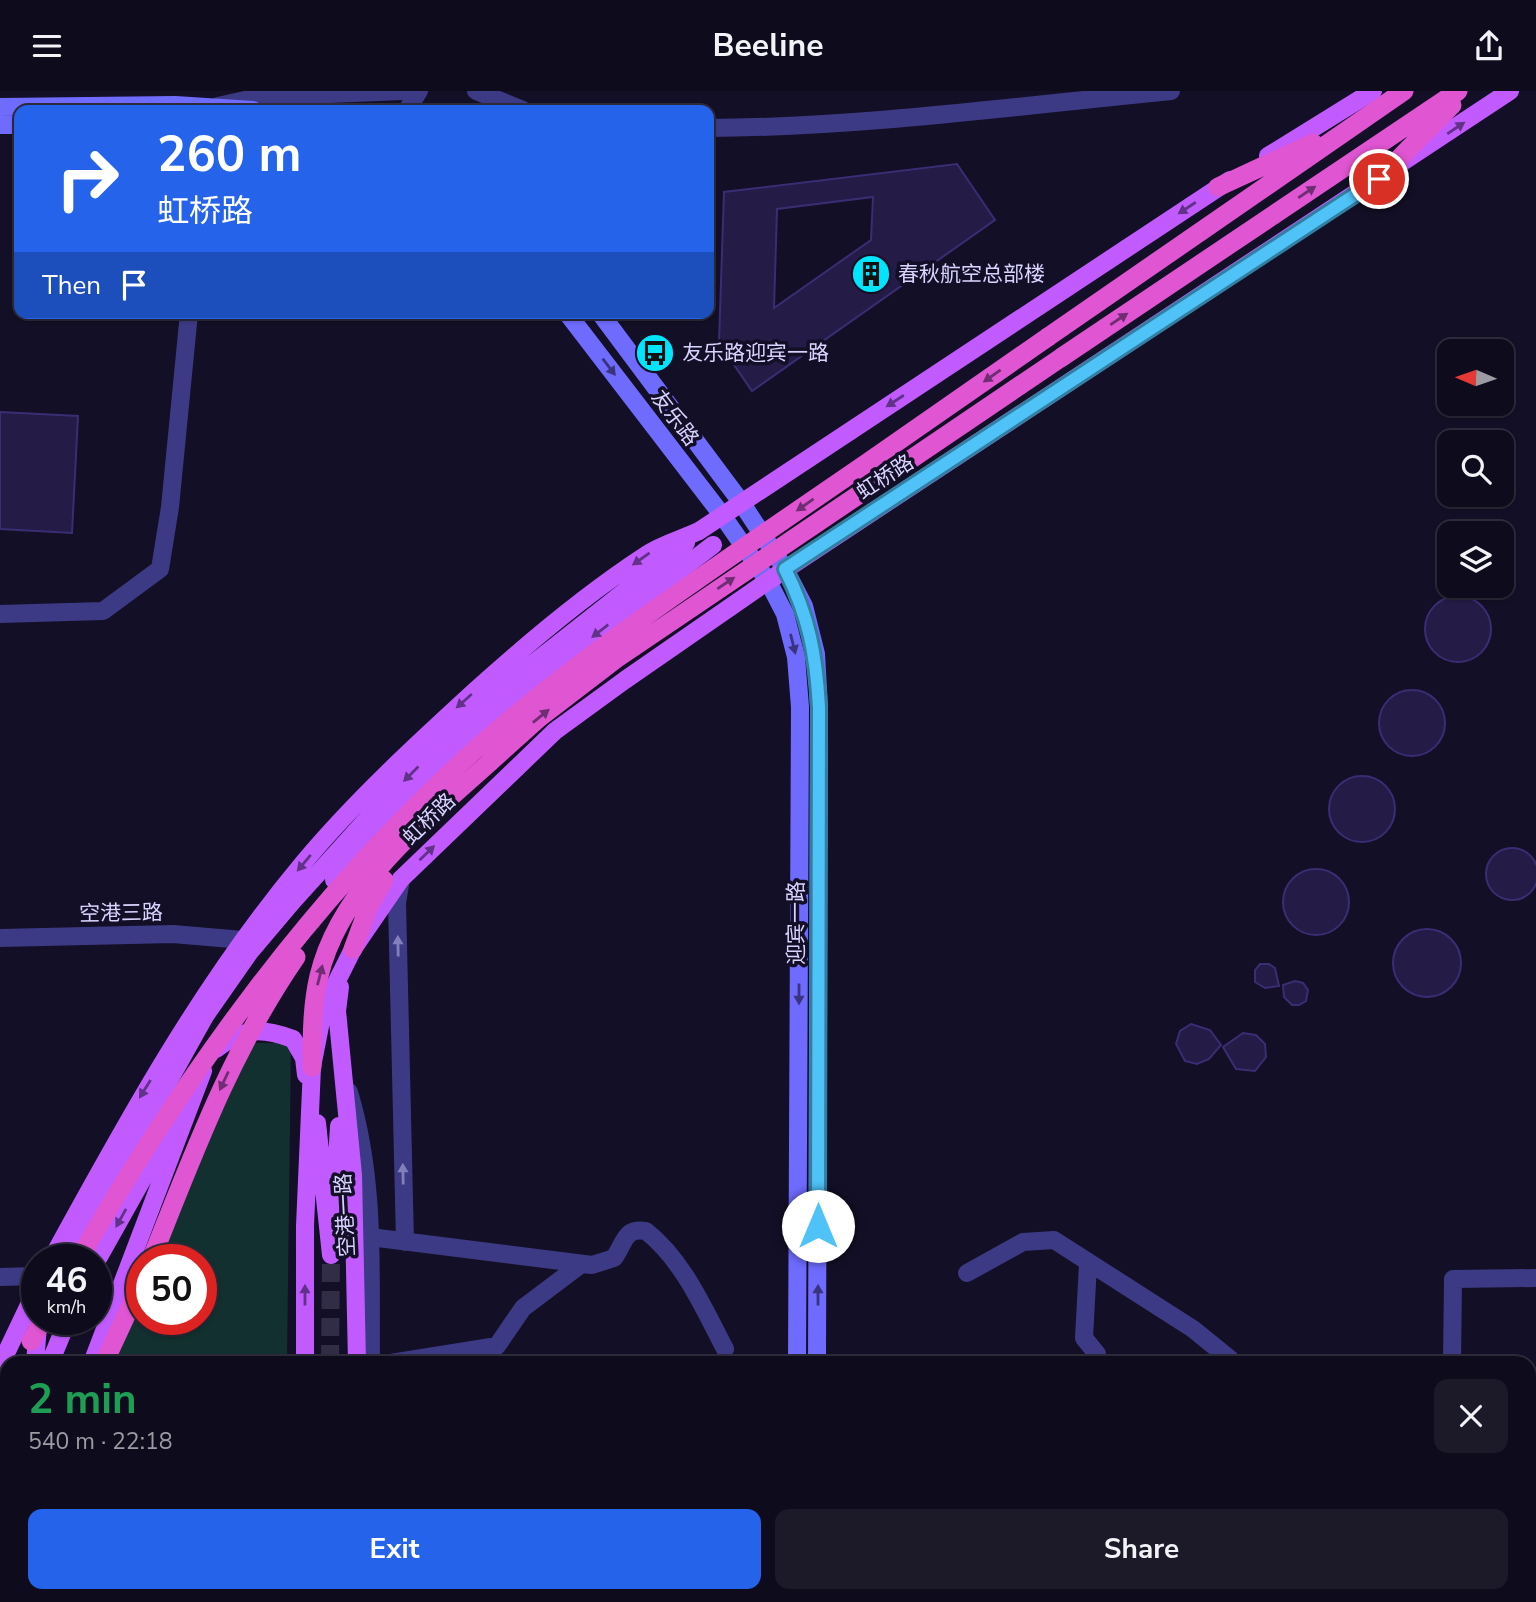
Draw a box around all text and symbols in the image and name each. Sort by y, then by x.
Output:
text: Beeline [712,24,824,67]
icon: menu [28,27,66,65]
icon: share [1470,27,1508,65]
text: 260 m [157,121,301,188]
one-way arrow [1447,121,1465,135]
icon: right [42,133,133,224]
pin [1349,149,1409,209]
icon: arrive [1360,160,1398,198]
one-way arrow [1298,186,1317,199]
text: 虹桥路 [157,190,253,233]
one-way arrow [1177,201,1196,214]
building icon: 春秋航空总部楼 [850,253,892,295]
place label: 春秋航空总部楼 [898,260,1045,288]
icon: arrive [115,266,153,304]
text: Then [42,268,101,303]
one-way arrow [1109,313,1128,326]
bus stop icon: 友乐路迎宾一路 [634,332,676,374]
place label: 友乐路迎宾一路 [682,339,829,367]
north arrow [1437,339,1514,417]
map controls [1437,339,1514,598]
one-way arrow [602,358,616,376]
one-way arrow [983,369,1001,383]
street label: 友乐路 [645,384,705,452]
one-way arrow [885,394,904,407]
button: search [1437,430,1514,507]
street label: 虹桥路 [851,448,919,506]
one-way arrow [796,498,814,512]
button: layers [1437,521,1514,598]
one-way arrow [632,552,650,566]
one-way arrow [716,577,735,590]
one-way arrow [591,624,609,638]
one-way arrow [788,633,799,655]
one-way arrow [456,693,473,709]
one-way arrow [533,709,550,724]
one-way arrow [404,765,420,782]
street label: 虹桥路 [397,787,461,851]
one-way arrow [418,845,435,861]
one-way arrow [297,854,312,871]
street label: 迎宾一路 [782,881,810,965]
street label: 空港三路 [79,898,163,928]
one-way arrow [393,935,404,957]
one-way arrow [315,963,326,985]
one-way arrow [793,983,805,1005]
one-way arrow [218,1071,229,1091]
one-way arrow [139,1079,152,1098]
one-way arrow [398,1163,409,1185]
street label: 空港一路 [329,1172,361,1258]
position arrow [781,1189,855,1263]
one-way arrow [115,1209,127,1228]
speed limit sign: 50 [126,1244,217,1335]
text: 46 [45,1257,88,1304]
one-way arrow [299,1284,311,1306]
one-way arrow [812,1284,824,1306]
text: km/h [47,1295,86,1319]
text: 2 min [28,1371,137,1428]
button: close [1434,1379,1508,1453]
text: 540 m · 22:18 [28,1426,173,1457]
button: Exit [28,1509,761,1589]
button: Share [775,1509,1508,1589]

